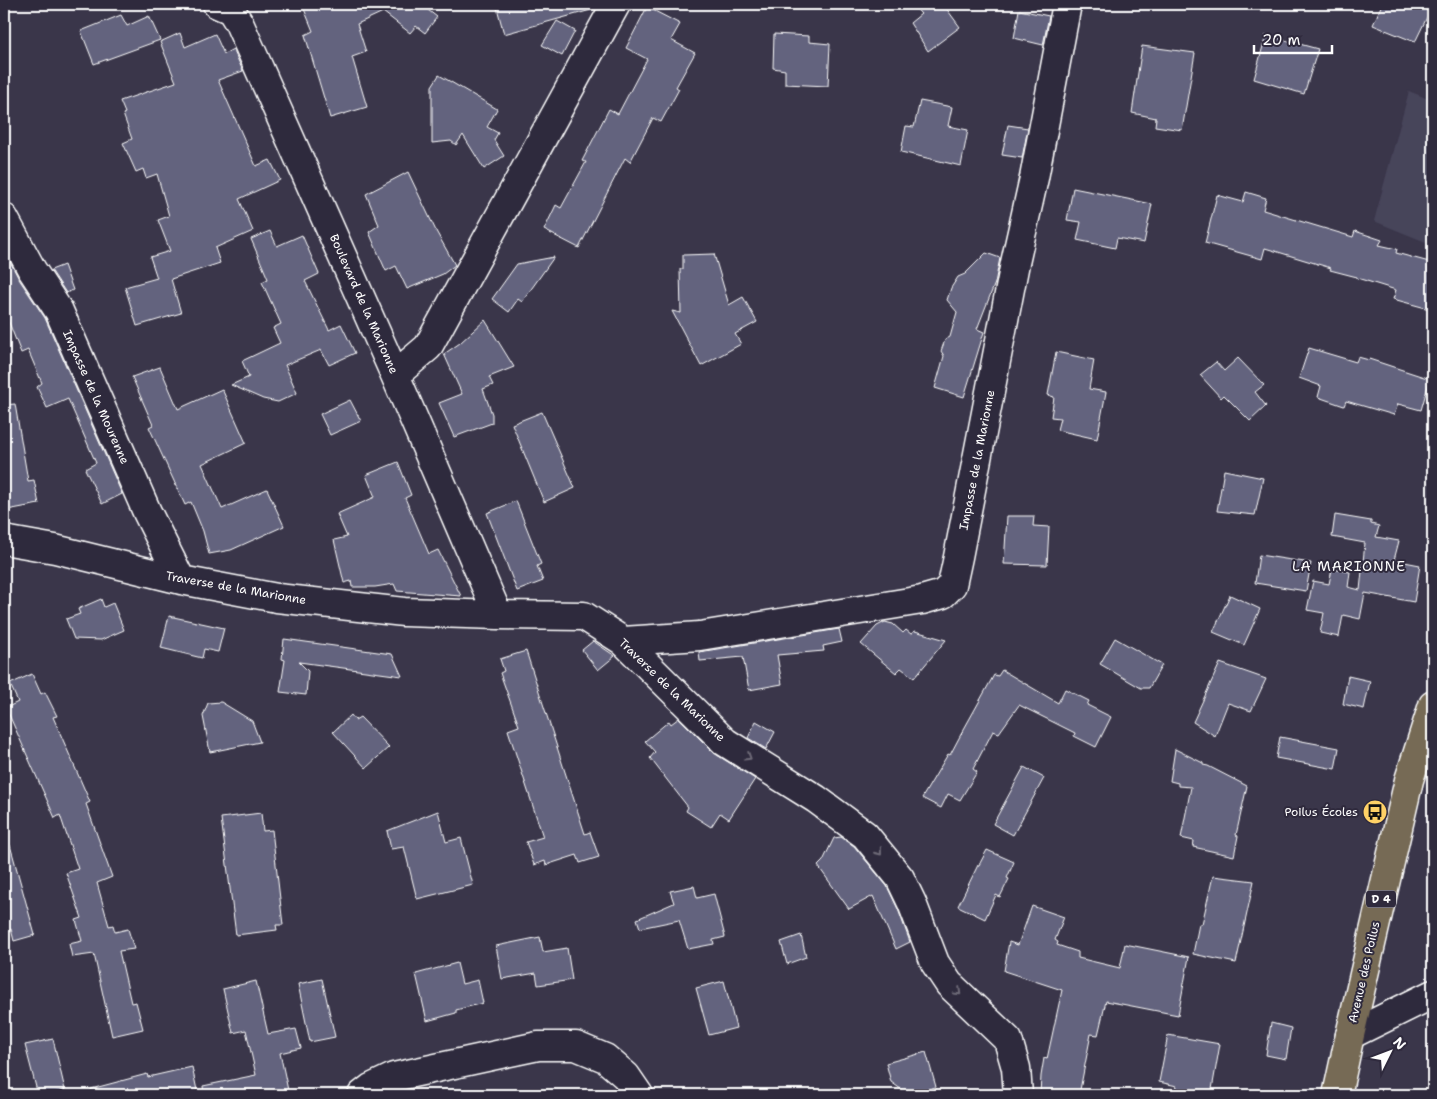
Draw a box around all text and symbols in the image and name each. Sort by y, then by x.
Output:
scale bar [1254,22,1332,54]
text: 20 m [1262,30,1301,50]
street label: Boulevard de la Marionne [326,232,402,377]
street label: Impasse de la Mourenne [59,327,133,467]
street label: Impasse de la Marionne [956,388,998,532]
district label: LA MARIONNE [1292,557,1406,575]
street label: Traverse de la Marionne [165,568,308,608]
street label: Traverse de la Marionne [615,635,729,745]
one-way arrow [743,750,752,760]
bus stop icon: Poilus Écoles [1362,799,1388,825]
place label: Poilus Écoles [1284,804,1358,820]
one-way arrow [873,846,881,855]
road number: D 4 [1366,891,1396,908]
street label: Avenue des Poilus [1345,920,1383,1024]
one-way arrow [952,986,961,995]
north arrow [1364,1026,1414,1076]
text: N [1389,1033,1410,1053]

